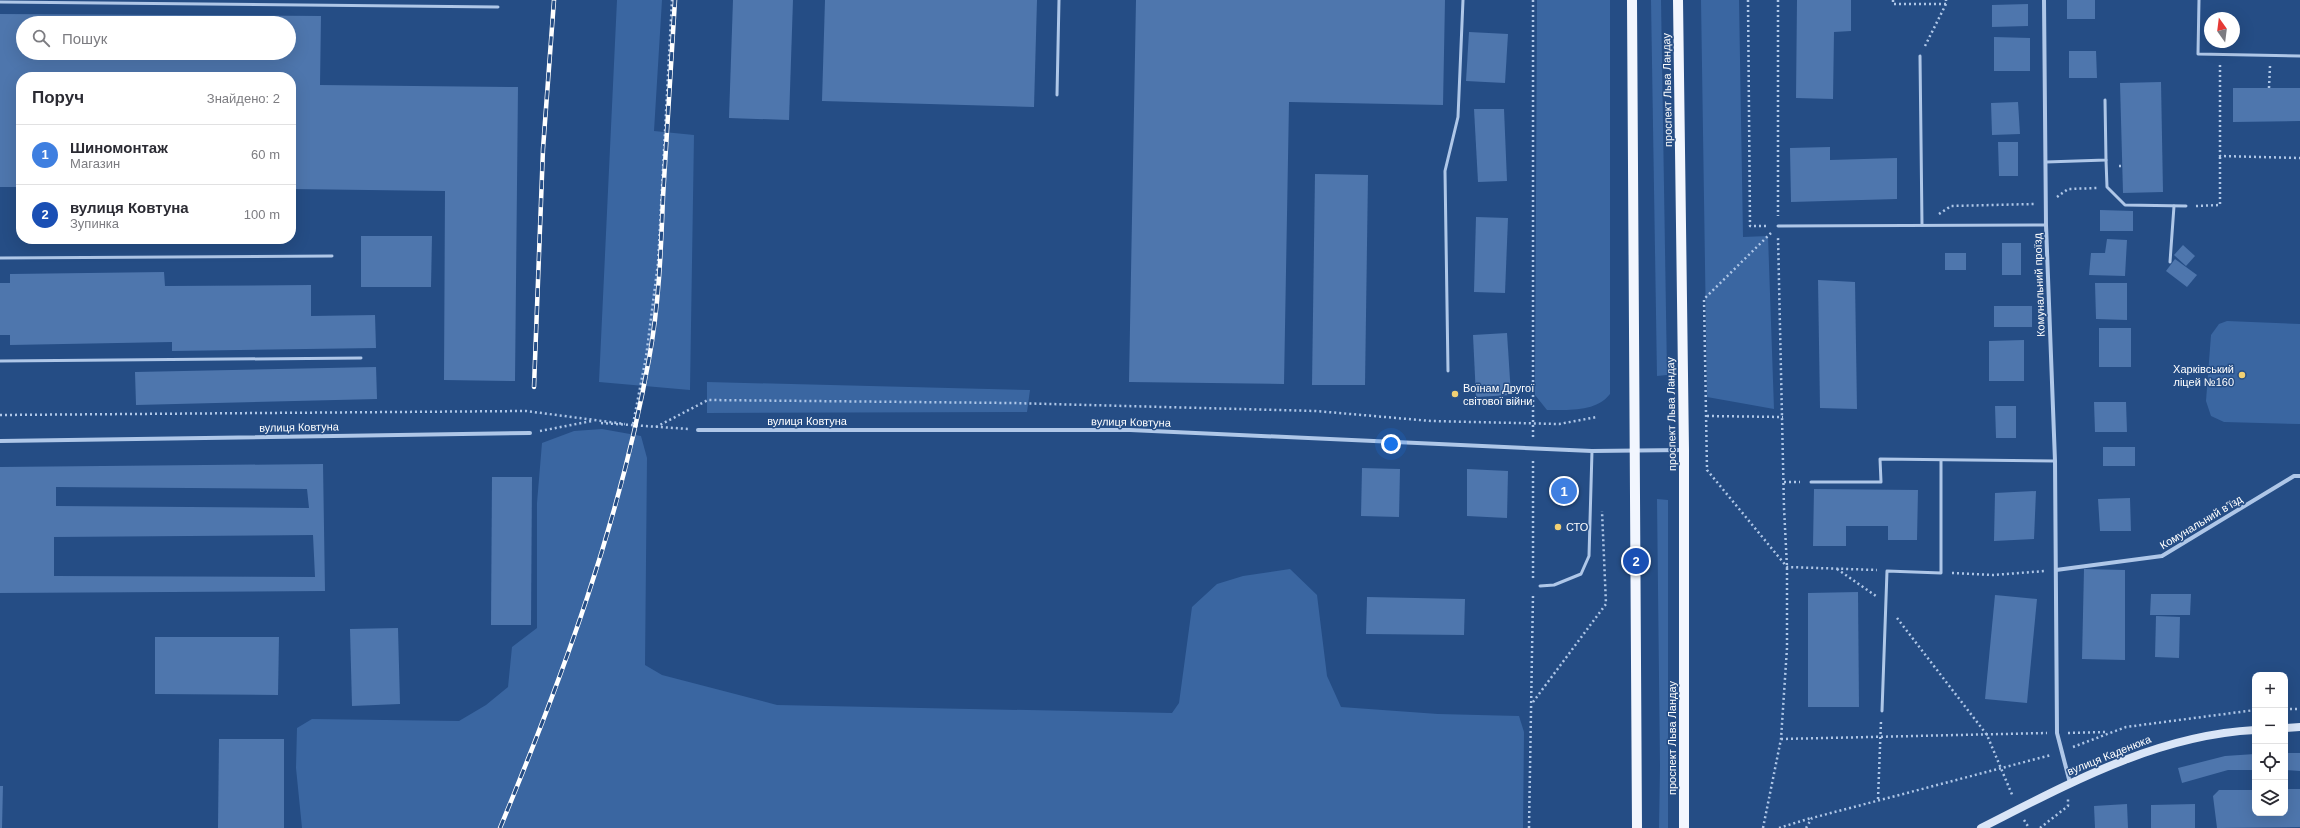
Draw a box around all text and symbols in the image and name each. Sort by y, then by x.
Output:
north arrow [2204,12,2240,48]
search box [16,16,296,60]
icon: search [30,27,52,49]
text: Пошук [62,30,107,47]
street label: проспект Льва Ландау [1660,32,1674,147]
text: Поруч [32,88,84,107]
text: Знайдено: 2 [207,91,280,106]
text: Шиномонтаж [70,139,168,156]
text: 1 [41,147,49,162]
text: 60 m [251,147,280,162]
text: Магазин [70,156,120,171]
text: вулиця Ковтуна [70,199,189,216]
text: 2 [41,207,49,222]
text: 100 m [244,207,280,222]
text: Зупинка [70,216,119,231]
street label: Комунальний проїзд [2031,232,2047,337]
street label: проспект Льва Ландау [1664,356,1678,471]
place label: Харківський ліцей №160 [2173,363,2234,388]
marker: Харківський ліцей №160 [2237,370,2247,380]
place label: Воїнам Другої світової війни [1463,382,1534,407]
marker: Воїнам Другої світової війни [1450,389,1460,399]
street label: вулиця Ковтуна [767,415,848,427]
street label: вулиця Ковтуна [1091,415,1172,429]
street label: вулиця Ковтуна [259,420,340,434]
your location [1381,434,1401,454]
pin: 1 [1551,476,1577,506]
street label: Комунальний в’їзд [2158,492,2245,551]
place label: СТО [1566,521,1589,533]
marker: СТО [1553,522,1563,532]
pin: 2 [1623,546,1649,576]
map controls [2252,672,2288,816]
button: + [2252,672,2288,708]
street label: проспект Льва Ландау [1666,681,1678,795]
button: − [2252,708,2288,744]
street label: вулиця Каденюка [2065,732,2153,777]
button: locate [2252,744,2288,780]
button: layers [2252,780,2288,816]

